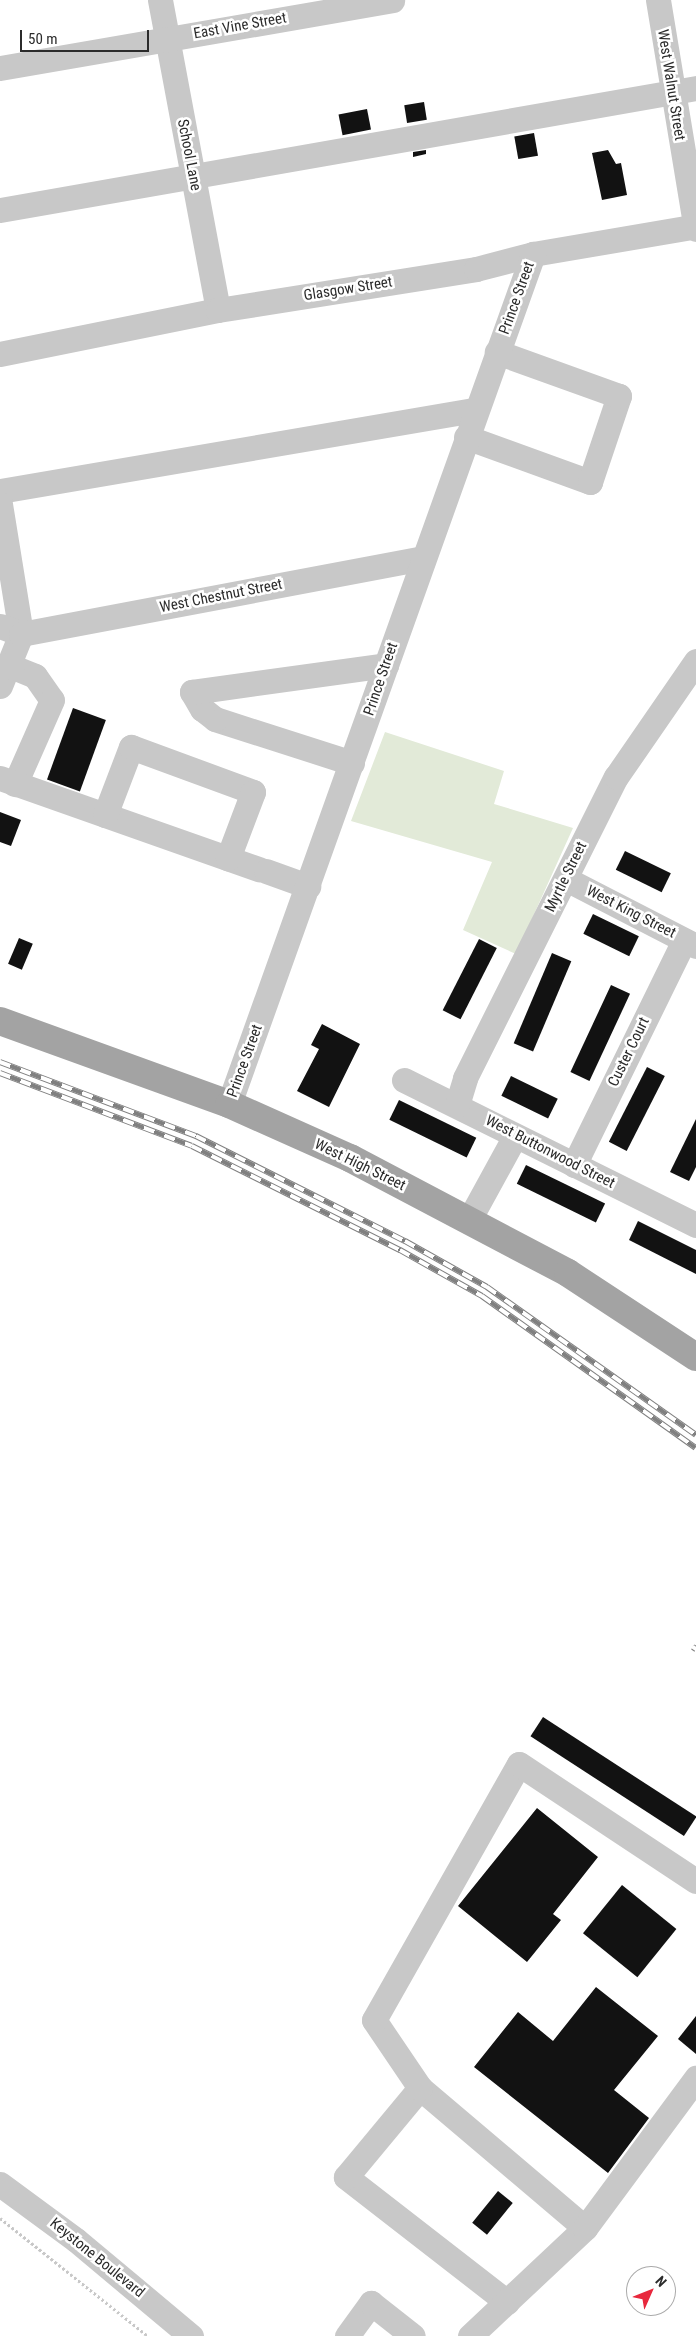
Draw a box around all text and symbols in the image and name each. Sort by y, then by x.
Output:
street label: East Vine Street [192,9,288,43]
scale bar [22,20,151,52]
street label: West Walnut Street [653,28,689,142]
text: 50 m [28,30,58,48]
street label: School Lane [173,118,205,192]
street label: Prince Street [496,259,538,337]
street label: Glasgow Street [302,273,394,305]
street label: West Chestnut Street [158,575,284,617]
street label: Prince Street [360,640,402,718]
street label: Myrtle Street [541,839,591,915]
street label: West King Street [583,882,679,942]
street label: Custer Court [605,1014,653,1090]
street label: Prince Street [224,1022,266,1100]
street label: West Buttonwood Street [482,1112,618,1192]
street label: West High Street [312,1135,408,1195]
street label: Keystone Boulevard [46,2214,148,2302]
north arrow [626,2266,676,2316]
text: N [652,2273,670,2290]

